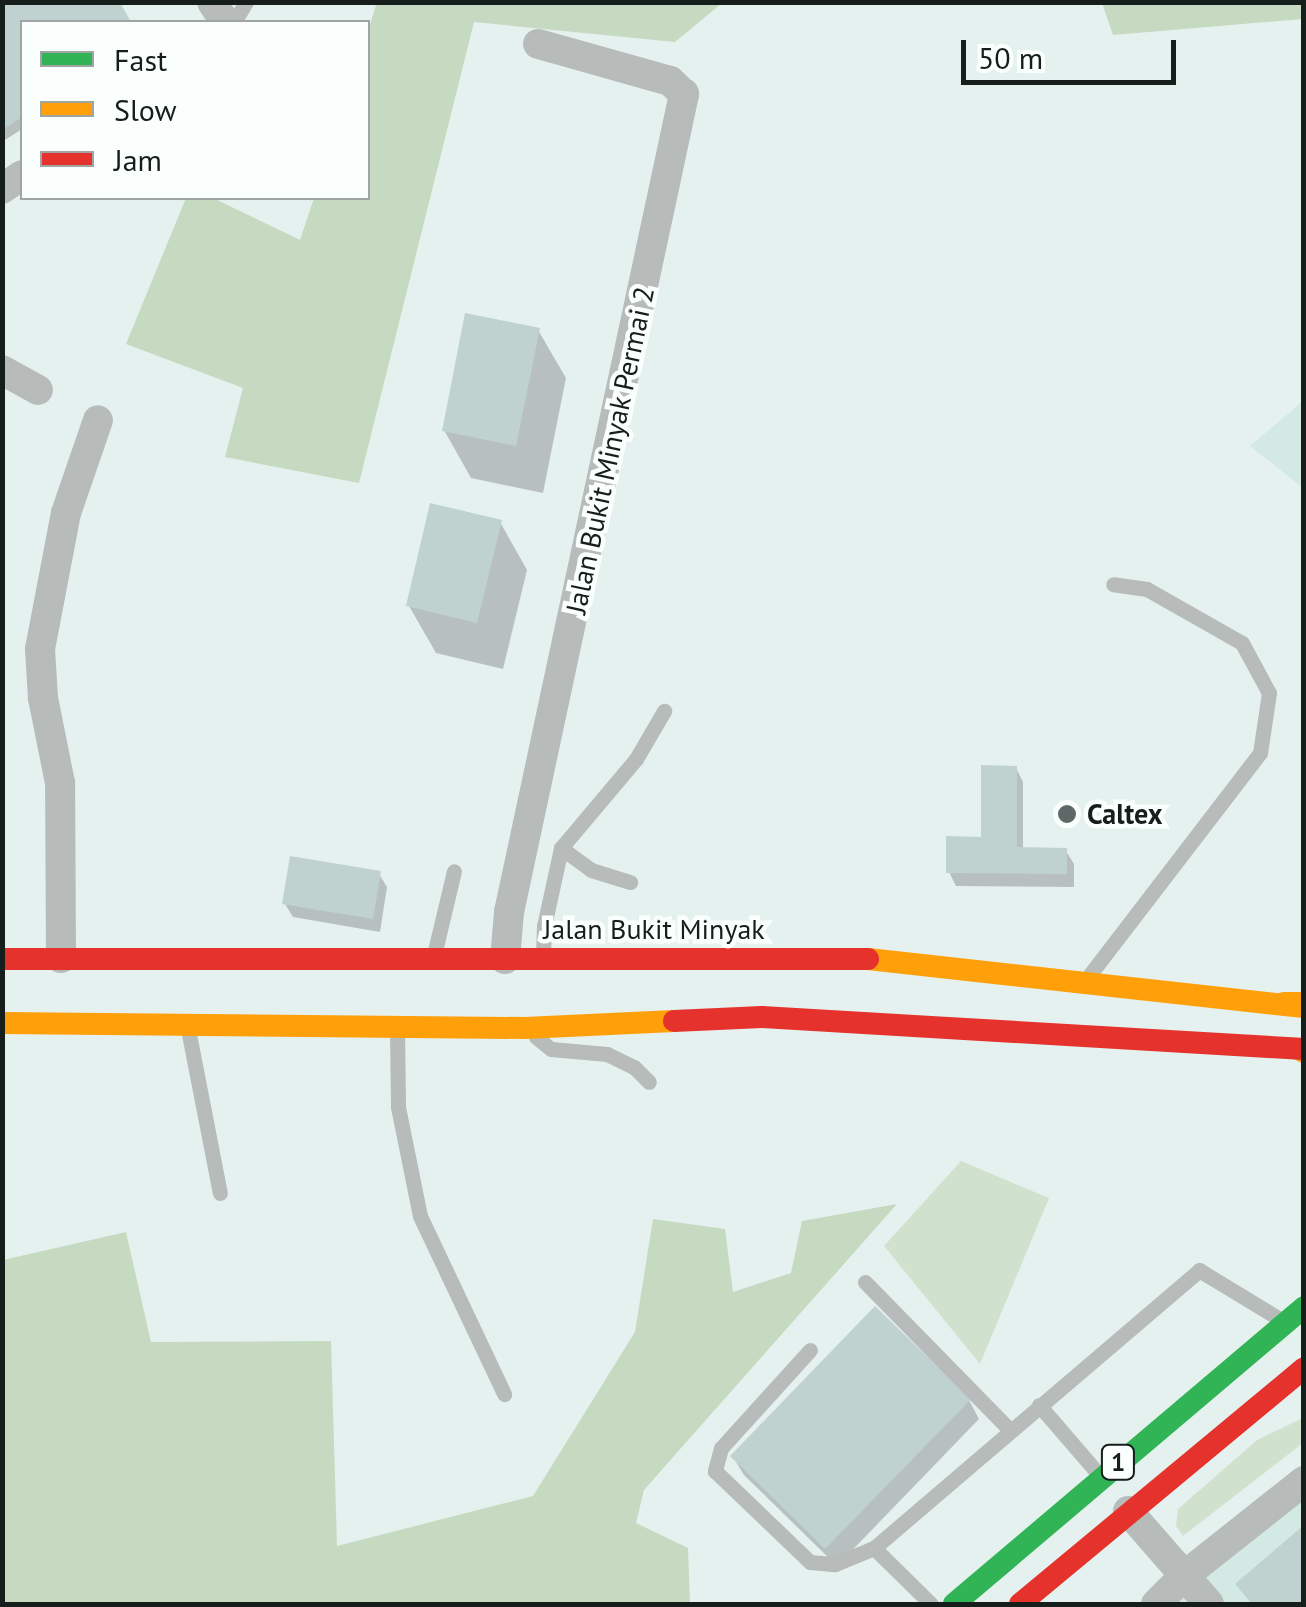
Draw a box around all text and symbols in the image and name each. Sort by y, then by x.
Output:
legend [20,20,370,200]
scale bar [966,20,1181,82]
text: 50 m [978,38,1043,77]
text: Fast [114,40,167,79]
text: Slow [114,90,177,129]
text: Jam [114,140,162,179]
street label: Jalan Bukit Minyak Permai 2 [559,283,661,617]
place label: Caltex [1087,797,1162,831]
marker: Caltex [1056,803,1078,825]
street label: Jalan Bukit Minyak [543,912,765,946]
road number: 1 [1100,1442,1136,1482]

